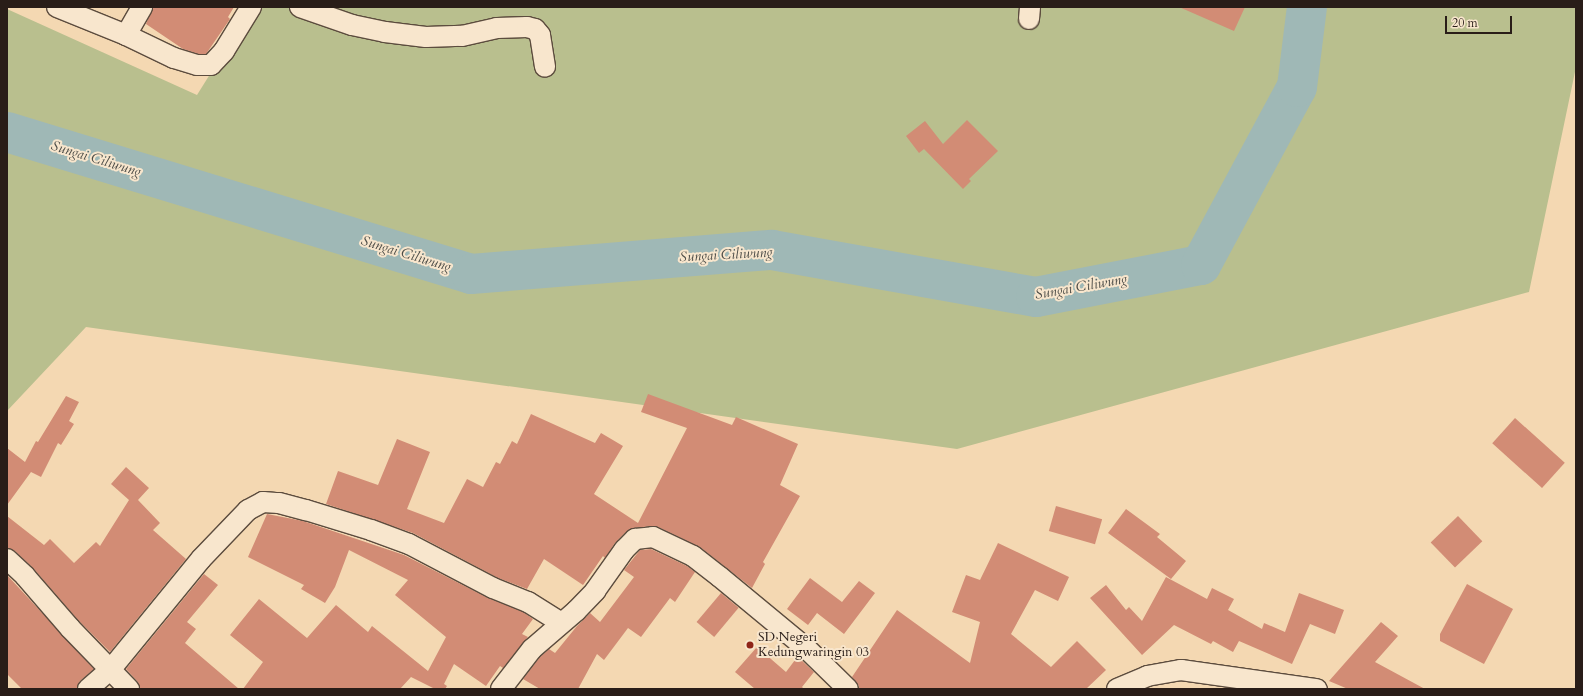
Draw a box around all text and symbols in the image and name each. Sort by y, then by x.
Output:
scale bar [1447,8,1514,34]
text: 20 m [1452,15,1478,31]
water label: Sungai Ciliwung [49,137,143,181]
water label: Sungai Ciliwung [359,232,453,276]
water label: Sungai Ciliwung [679,244,773,266]
water label: Sungai Ciliwung [1034,271,1128,303]
place label: SD Negeri Kedungwaringin 03 [758,630,869,661]
marker: SD Negeri Kedungwaringin 03 [745,640,755,650]

